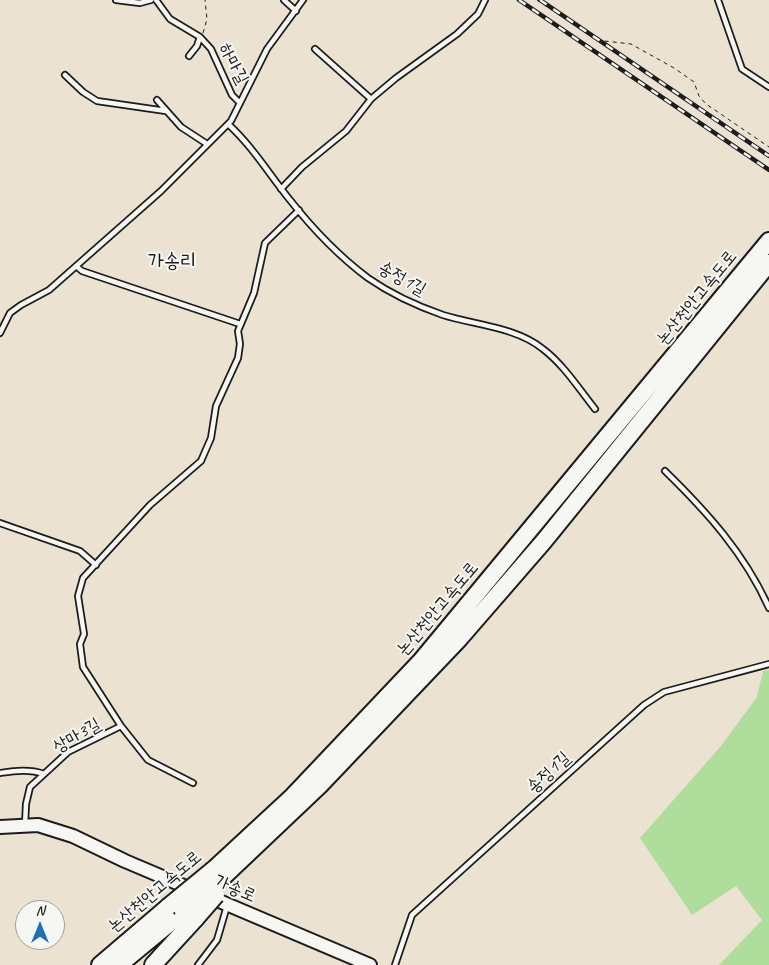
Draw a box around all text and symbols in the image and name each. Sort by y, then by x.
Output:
street label: 하마길 [213,40,253,88]
street label: 논산천안고속도로 [652,246,742,350]
district label: 가송리 [148,250,196,274]
street label: 송정1길 [374,257,430,301]
street label: 논산천안고속도로 [392,558,484,660]
street label: 상마3길 [49,714,105,758]
street label: 송정1길 [523,748,575,798]
street label: 논산천안고속도로 [104,846,206,938]
street label: 가송로 [211,871,259,907]
north arrow [15,900,65,950]
text: N [36,902,44,919]

